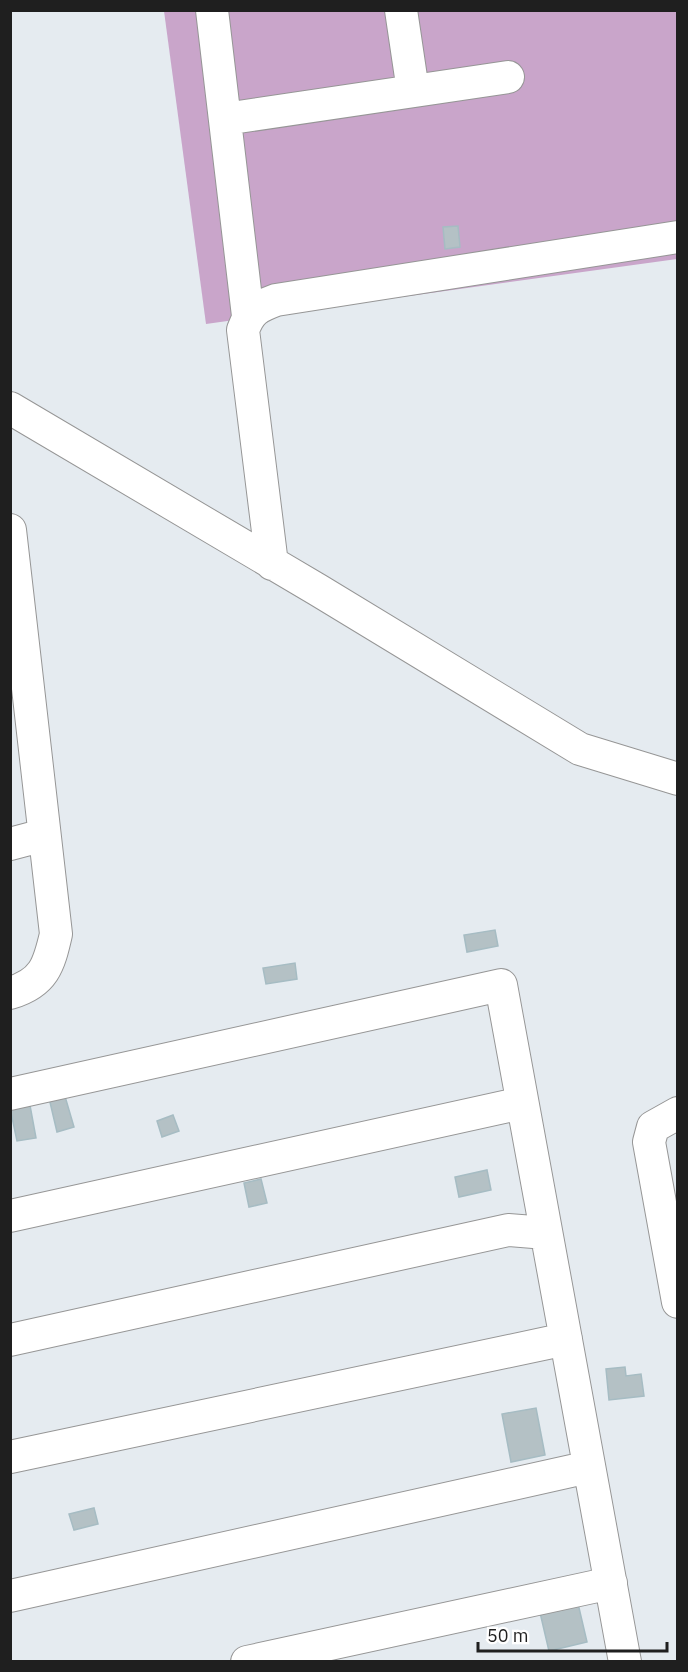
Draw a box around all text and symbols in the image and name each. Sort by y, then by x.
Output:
scale bar [478,1615,667,1653]
text: 50 m [487,1624,529,1647]

